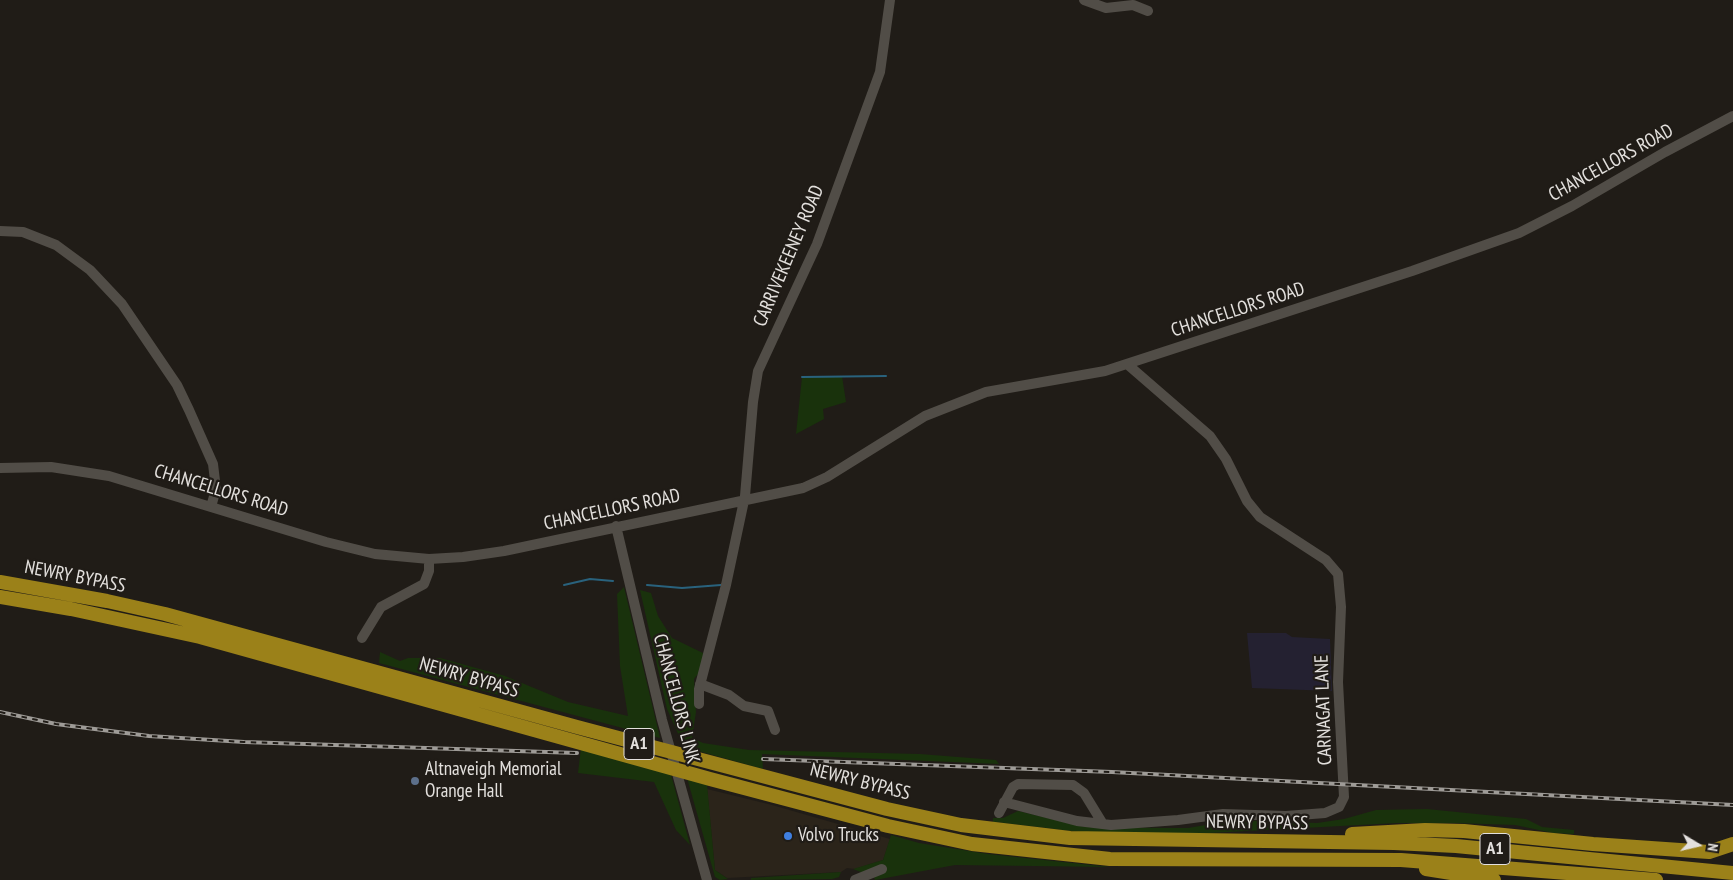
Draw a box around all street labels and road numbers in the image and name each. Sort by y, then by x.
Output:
street label: CHANCELLORS ROAD [1545,119,1677,207]
street label: CARRIVEKEENEY ROAD [749,182,829,330]
street label: CHANCELLORS ROAD [1168,278,1308,342]
street label: CHANCELLORS ROAD [151,460,291,522]
street label: CHANCELLORS ROAD [542,484,682,536]
street label: NEWRY BYPASS [23,556,127,598]
street label: CHANCELLORS LINK [648,632,704,766]
street label: NEWRY BYPASS [417,653,521,703]
street label: CARNAGAT LANE [1311,654,1337,766]
road number: A1 [624,729,654,760]
street label: NEWRY BYPASS [808,759,912,805]
street label: NEWRY BYPASS [1206,811,1308,835]
road number: A1 [1480,834,1510,864]

